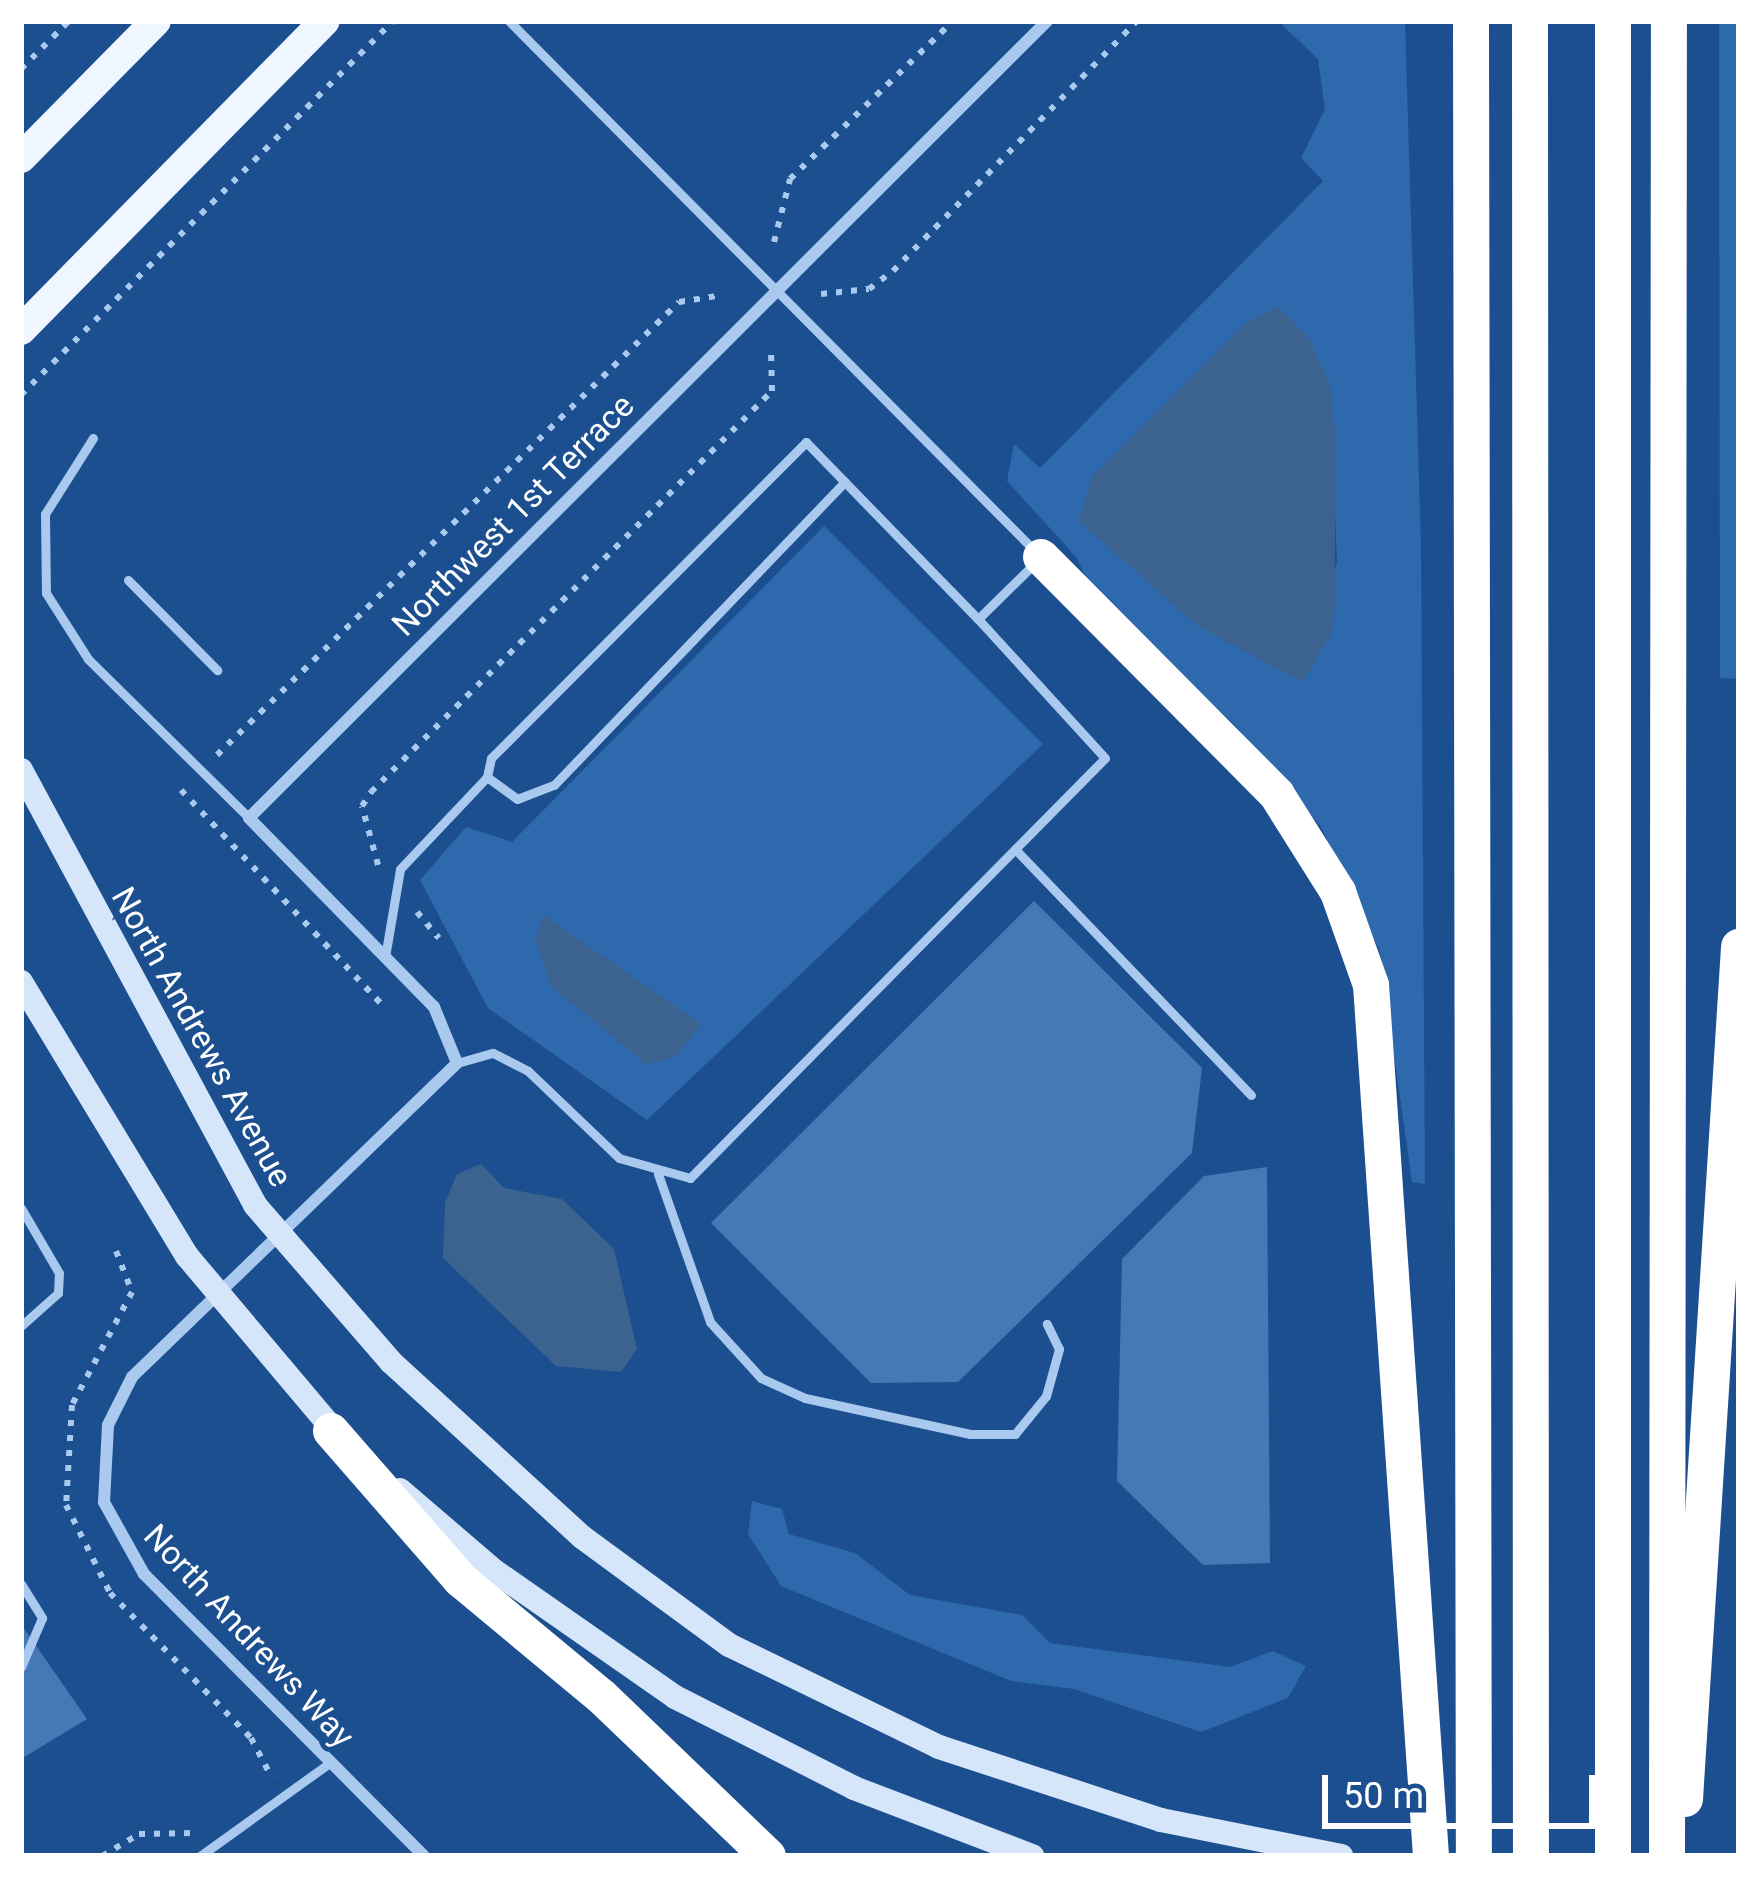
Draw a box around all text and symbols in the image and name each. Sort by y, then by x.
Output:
street label: Northwest 1st Terrace [384,386,642,644]
street label: North Andrews Avenue [103,880,301,1194]
street label: North Andrews Way [136,1516,362,1756]
scale bar [1328,1751,1601,1825]
text: 50 m [1343,1775,1424,1817]

